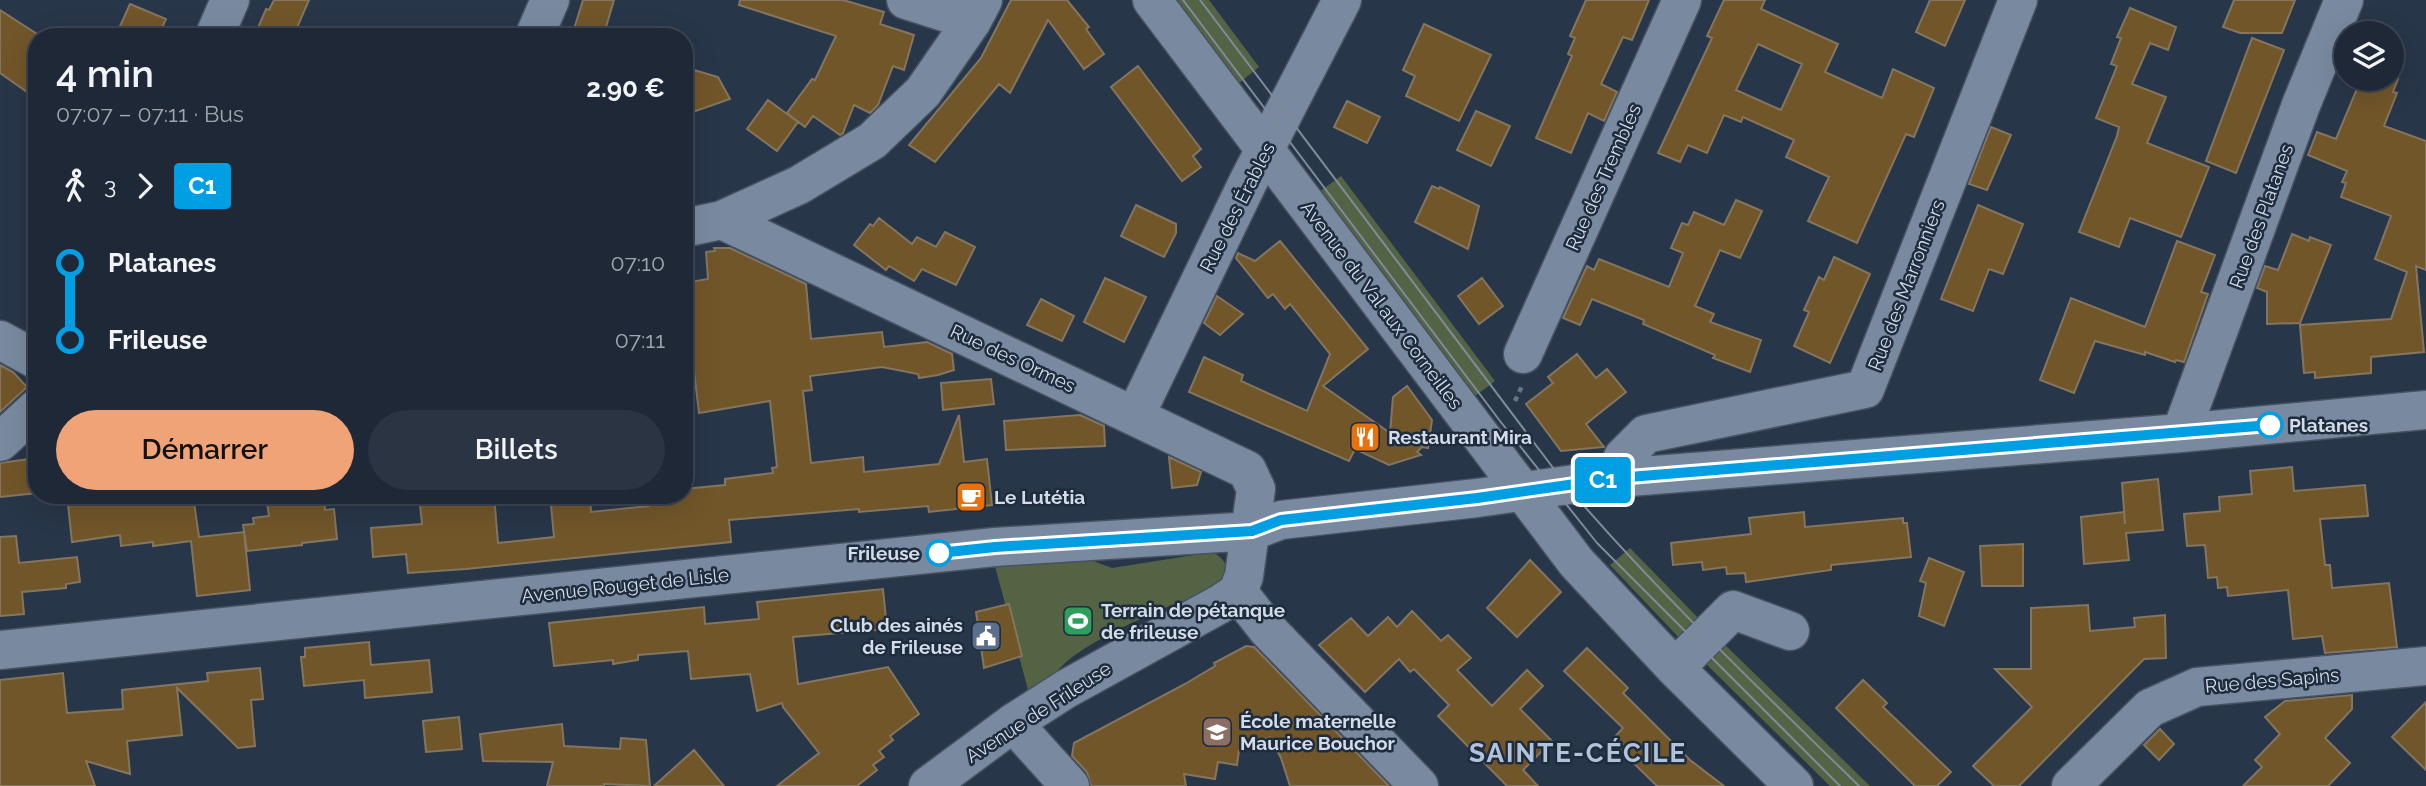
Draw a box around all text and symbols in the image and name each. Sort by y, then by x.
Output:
map controls [2334,21,2404,91]
button: layers [2334,21,2404,91]
text: 4 min [56,51,154,96]
text: 2.90 € [586,73,665,103]
text: 07:07 – 07:11 · Bus [56,100,244,127]
street label: Rue des Trembles [1561,100,1645,254]
street label: Rue des Érables [1195,139,1279,275]
street label: Rue des Platanes [2225,141,2297,291]
icon: walk [56,167,94,205]
icon: forward [126,167,164,205]
text: C1 [188,171,217,200]
text: 3 [104,172,116,199]
street label: Avenue du Val aux Corneilles [1297,197,1467,413]
street label: Rue des Marronniers [1863,197,1949,373]
text: Platanes [108,248,216,278]
text: 07:10 [611,249,665,276]
street label: Rue des Ormes [947,319,1079,397]
text: Frileuse [108,325,207,355]
text: 07:11 [615,326,665,353]
button: Démarrer [56,410,354,490]
button: Billets [368,410,665,490]
marker: Platanes [2257,412,2283,438]
place label: Platanes [2289,414,2368,436]
restaurant icon: Restaurant Mira [1348,420,1382,454]
place label: Restaurant Mira [1388,426,1532,448]
line badge: C1 [1572,457,1634,503]
text: C1 [1589,465,1617,494]
cafe icon: Le Lutétia [954,480,988,514]
place label: Le Lutétia [994,486,1085,508]
marker: Frileuse [926,540,952,566]
place label: Frileuse [847,542,920,564]
street label: Avenue Rouget de Lisle [520,563,730,607]
place label: Terrain de pétanque de frileuse [1101,599,1285,643]
sports icon: Terrain de pétanque de frileuse [1061,604,1095,638]
place label: Club des ainés de Frileuse [830,614,963,658]
public building icon: Club des ainés de Frileuse [969,619,1003,653]
street label: Avenue de Frileuse [961,657,1115,767]
street label: Rue des Sapins [2204,663,2340,697]
place label: École maternelle Maurice Bouchor [1240,710,1396,754]
school or university icon: École maternelle Maurice Bouchor [1200,715,1234,749]
district label: SAINTE-CÉCILE [1469,738,1687,768]

